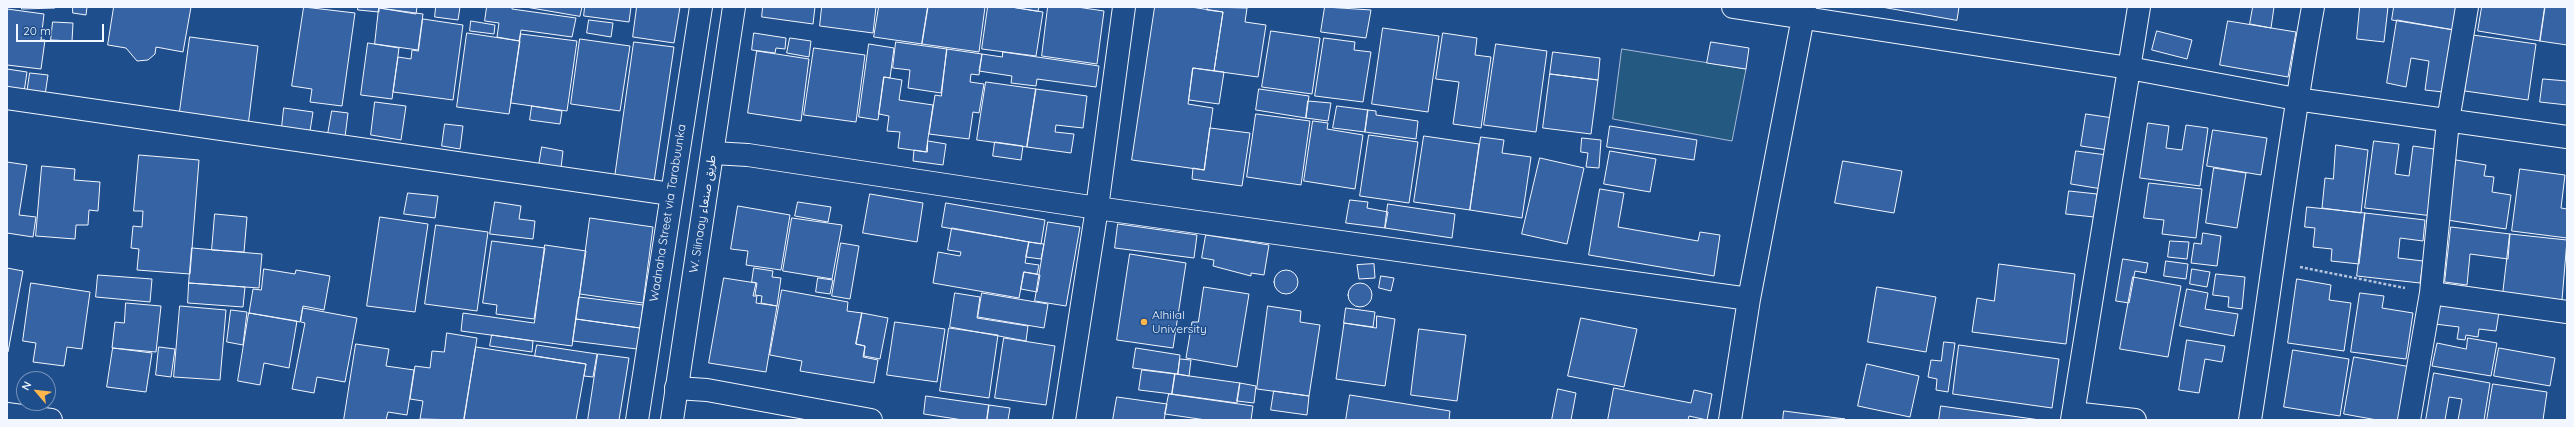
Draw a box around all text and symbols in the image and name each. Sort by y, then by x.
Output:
scale bar [18,16,106,42]
text: 20 m [23,23,51,38]
street label: Wadnaha Street via Tarabuunka [647,123,689,303]
street label: W. Siinaay طريق صنعاء [687,154,719,274]
place label: Alhilal University [1152,308,1207,336]
marker: Alhilal University [1139,317,1149,327]
north arrow [16,371,56,411]
text: N [18,379,34,393]

